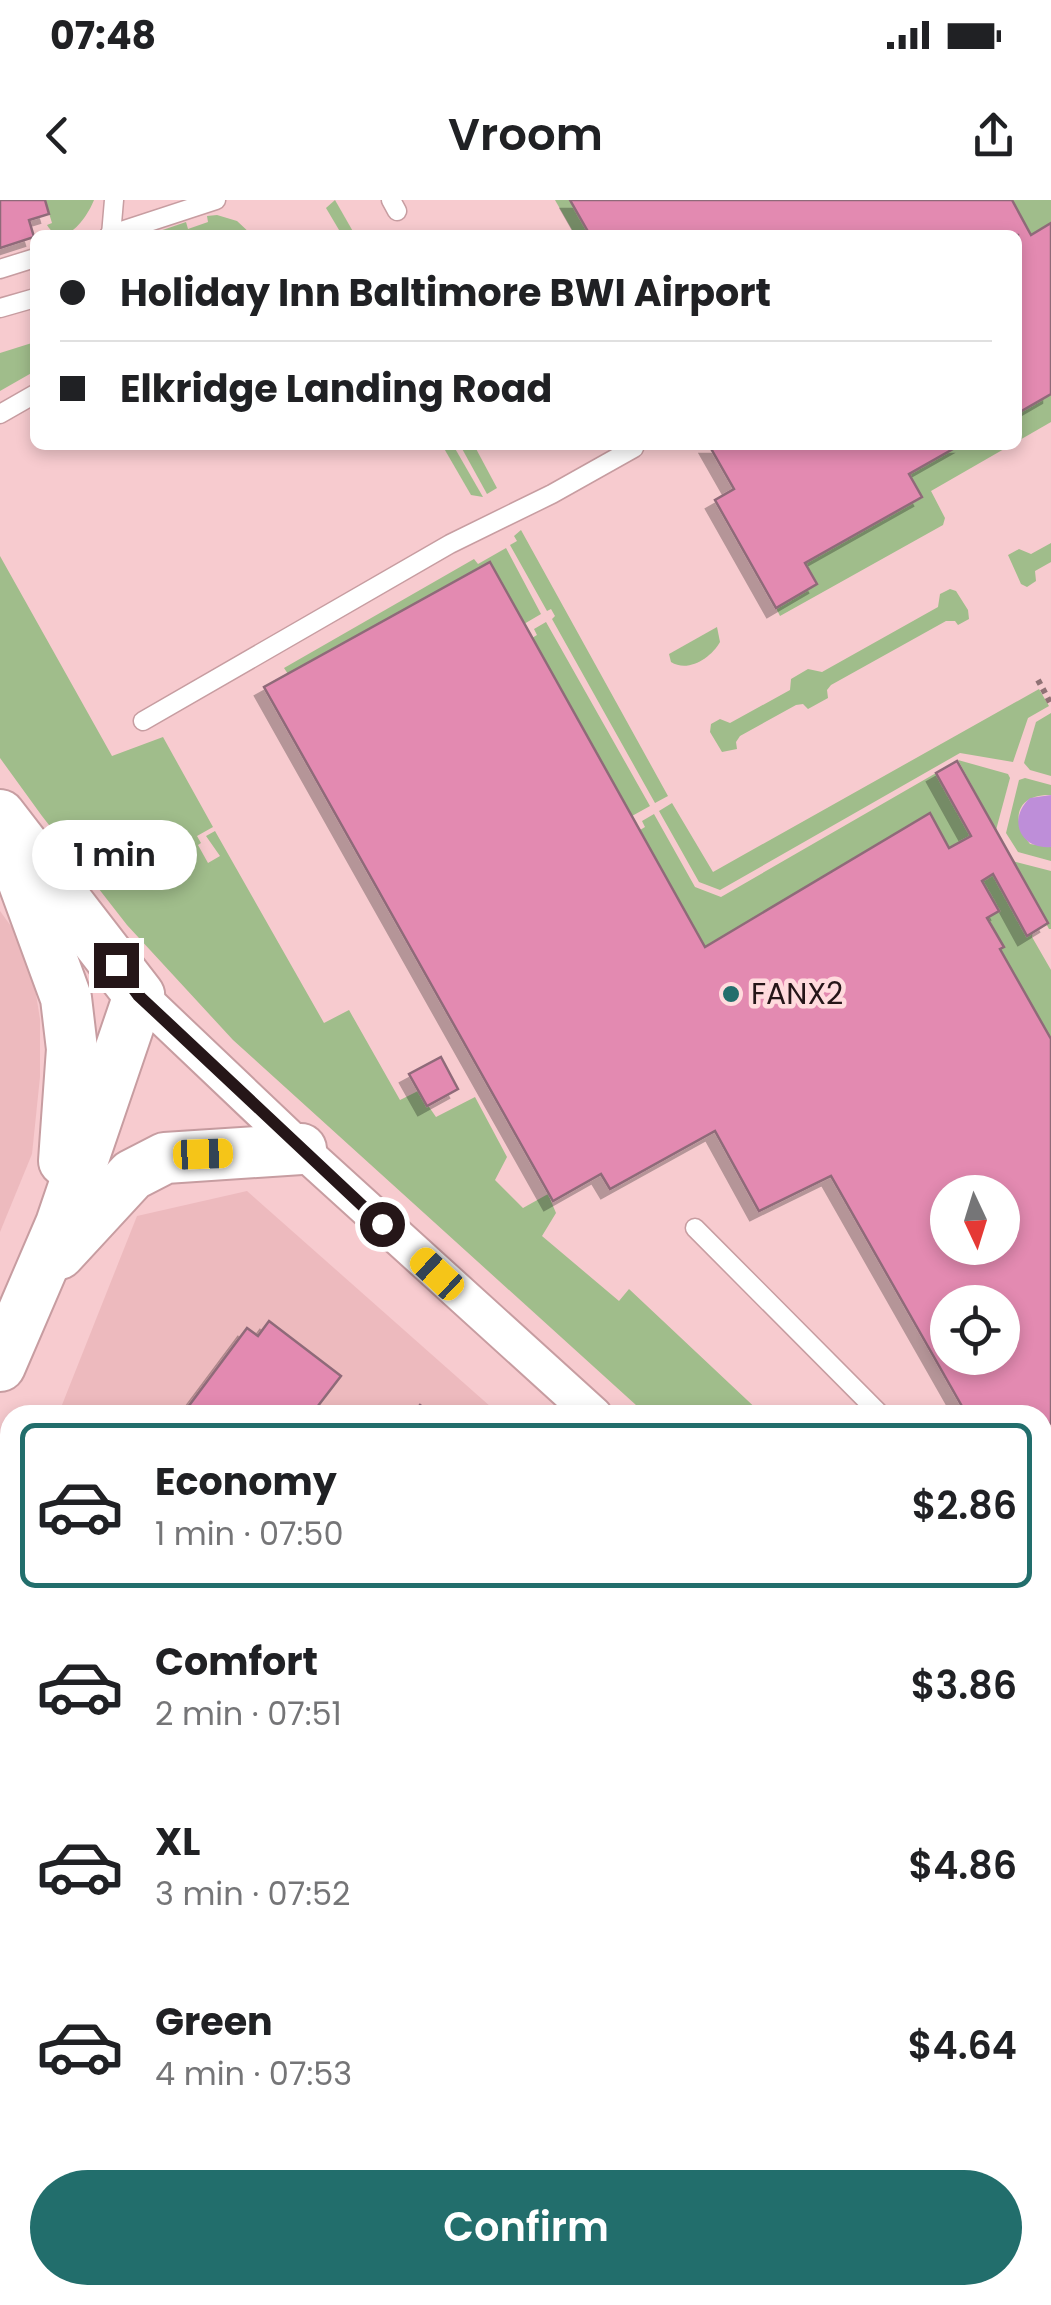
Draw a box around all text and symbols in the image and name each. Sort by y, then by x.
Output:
text: 07:48 [50,9,156,62]
text: Vroom [448,103,603,166]
icon: back [30,108,85,163]
icon: share [966,108,1021,163]
text: Holiday Inn Baltimore BWI Airport [120,266,771,319]
text: Elkridge Landing Road [120,362,552,415]
callout: 1 min [34,820,198,890]
text: 1 min [73,832,156,877]
route end [94,943,139,988]
place label: FANX2 [751,972,843,1015]
marker: FANX2 [720,983,742,1005]
car [172,1138,234,1170]
north arrow [930,1175,1020,1265]
map controls [930,1175,1020,1375]
route start [360,1202,405,1247]
car [405,1243,469,1305]
button: locate [930,1285,1020,1375]
text: Economy [155,1455,337,1508]
icon: car [35,1461,125,1551]
text: $2.86 [912,1479,1017,1532]
text: 1 min · 07:50 [155,1511,344,1556]
text: Comfort [155,1635,318,1688]
icon: car [35,1641,125,1731]
text: $3.86 [911,1659,1017,1712]
text: 2 min · 07:51 [155,1691,342,1736]
text: XL [155,1815,200,1868]
icon: car [35,1821,125,1911]
text: $4.86 [908,1839,1017,1892]
text: 3 min · 07:52 [155,1871,350,1916]
text: Green [155,1995,273,2048]
icon: car [35,2001,125,2091]
text: $4.64 [908,2019,1017,2072]
text: 4 min · 07:53 [155,2051,352,2096]
button: Confirm [30,2170,1022,2285]

